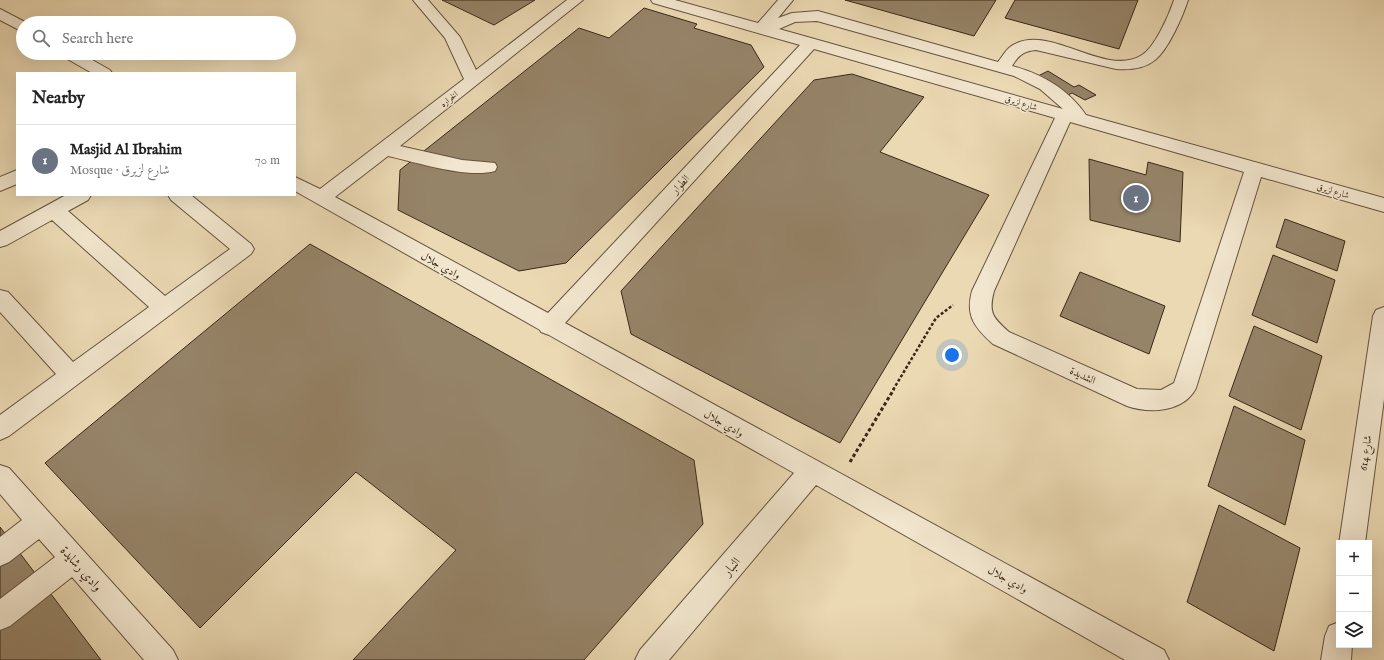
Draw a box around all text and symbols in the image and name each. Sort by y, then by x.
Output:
search box [16,16,296,60]
icon: search [30,27,52,49]
text: Search here [62,29,133,48]
text: Nearby [32,88,85,109]
street label: الخراره [438,89,460,110]
street label: شارع لزيرق [1003,94,1038,114]
text: Masjid Al Ibrahim [70,140,182,159]
text: 1 [43,152,47,169]
text: 70 m [255,152,280,169]
text: Mosque · شارع لزيرق [70,162,170,179]
street label: الطوار [668,172,693,198]
street label: شارع لزيرق [1315,182,1350,202]
pin: 1 [1123,183,1149,213]
street label: وادي جلال [418,249,463,283]
your location [942,345,962,365]
street label: الشديدة [1067,364,1098,388]
street label: وادي جلال [701,407,746,441]
street label: شارع 614 [1357,435,1377,472]
map controls [1336,540,1372,648]
button: + [1336,540,1372,576]
street label: وادي رشايدة [55,543,106,596]
street label: النبار [718,554,745,581]
street label: وادي جلال [985,563,1030,597]
button: − [1336,576,1372,612]
button: layers [1336,612,1372,648]

